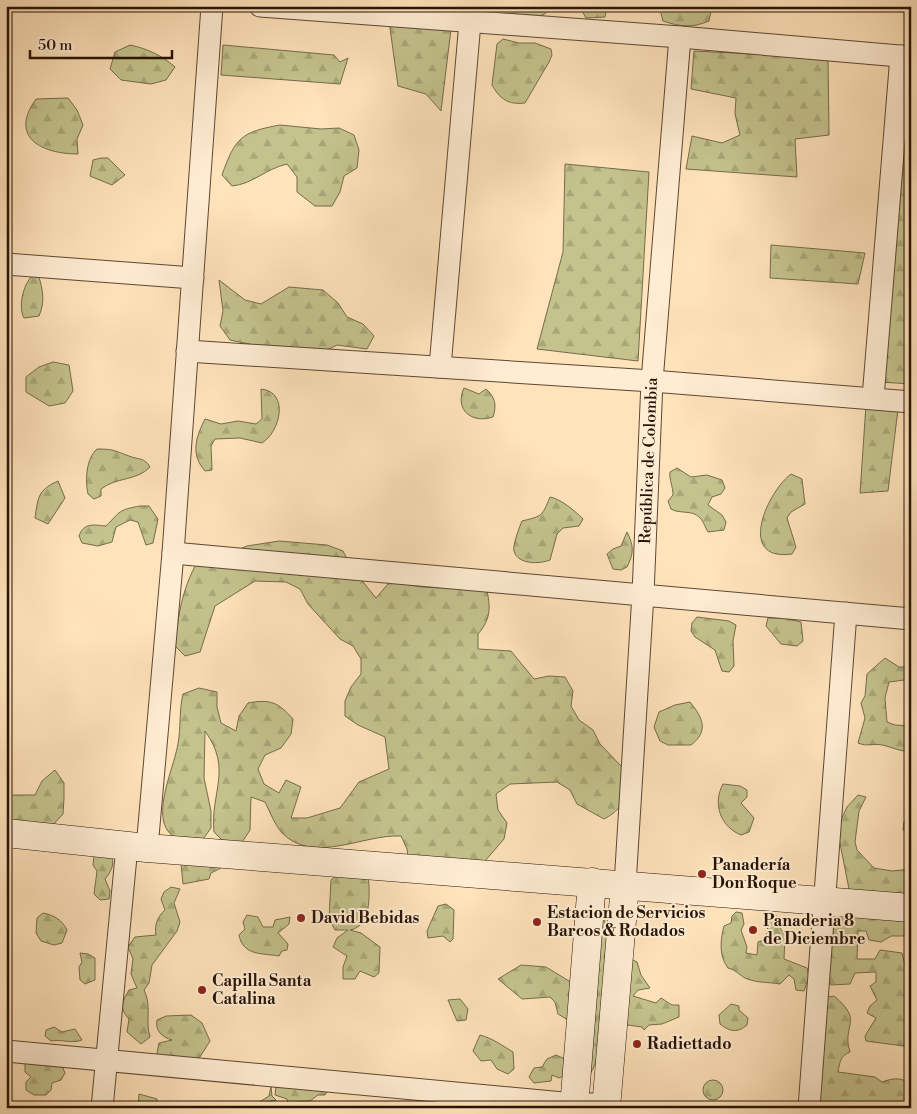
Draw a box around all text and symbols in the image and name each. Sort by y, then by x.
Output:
scale bar [30,28,172,60]
text: 50 m [38,36,72,55]
street label: República de Colombia [635,376,662,544]
place label: Panadería Don Roque [712,855,797,893]
marker: Panadería Don Roque [696,868,708,880]
place label: Estacion de Servicios Barcos & Rodados [547,903,706,941]
place label: David Bebidas [311,908,420,928]
place label: Panaderia 8 de Diciembre [763,911,866,949]
marker: David Bebidas [295,912,307,924]
marker: Estacion de Servicios Barcos & Rodados [531,916,543,928]
marker: Panaderia 8 de Diciembre [747,924,759,936]
place label: Capilla Santa Catalina [212,971,312,1009]
marker: Capilla Santa Catalina [196,984,208,996]
place label: Radiettado [647,1034,732,1054]
marker: Radiettado [631,1038,643,1050]

